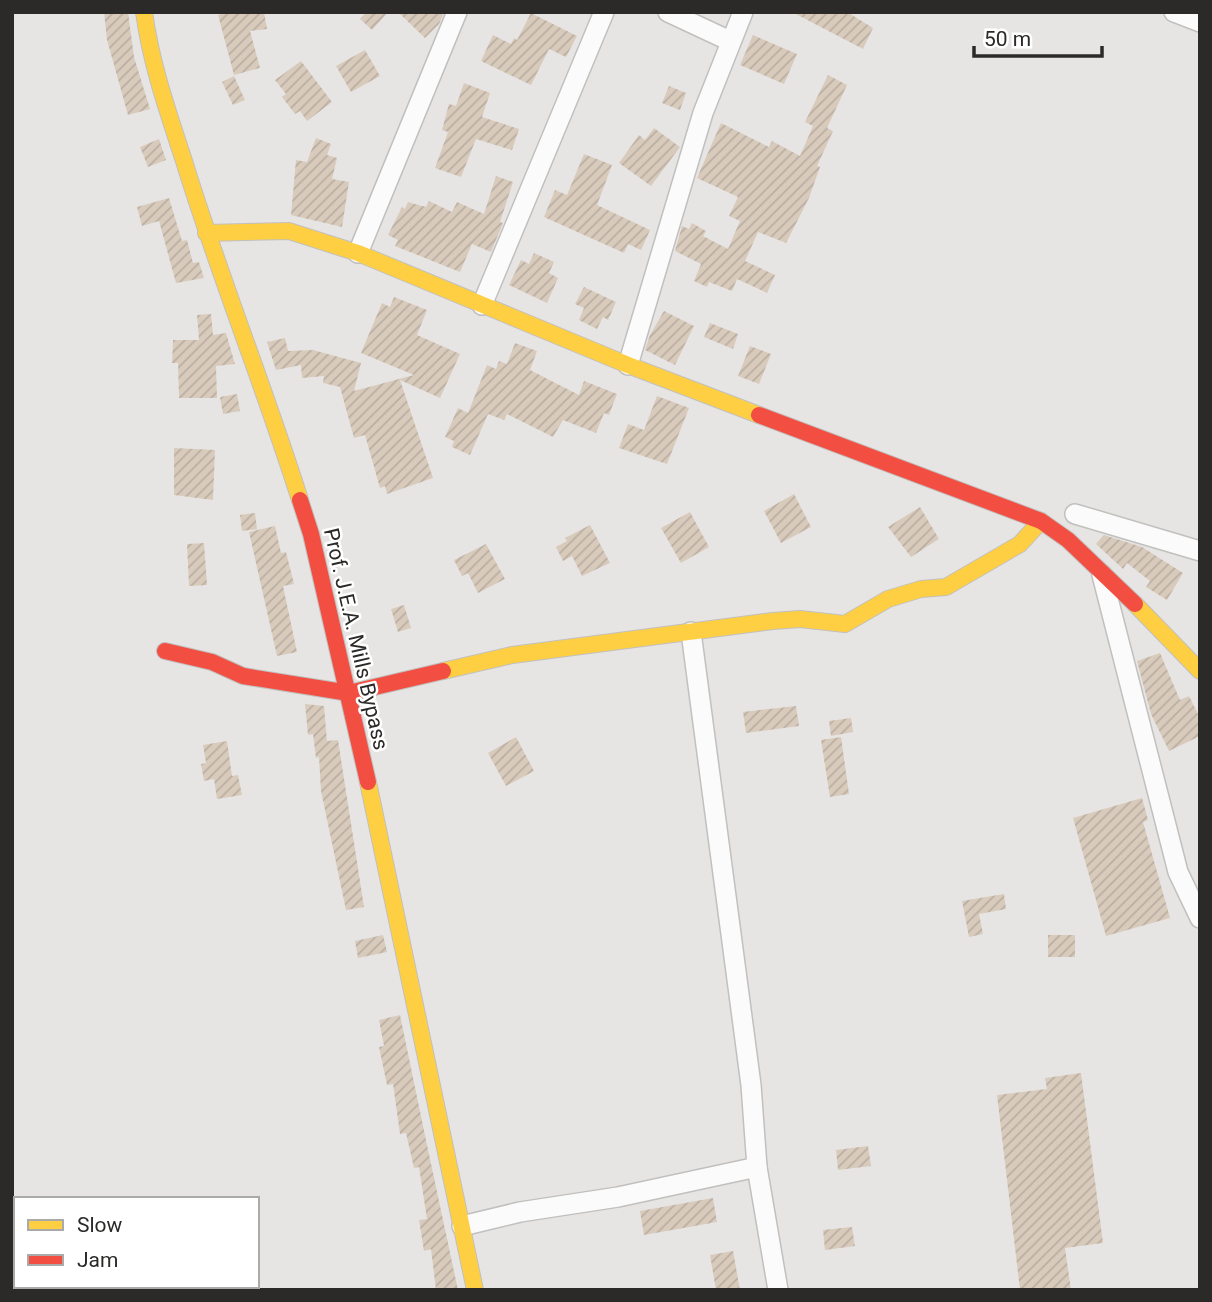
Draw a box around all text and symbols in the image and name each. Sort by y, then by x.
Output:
scale bar [974,14,1102,58]
text: 50 m [984,27,1031,51]
street label: Prof. J.E.A. Mills Bypass [319,526,393,752]
legend [14,1197,259,1288]
text: Slow [77,1213,123,1237]
text: Jam [77,1248,118,1272]

